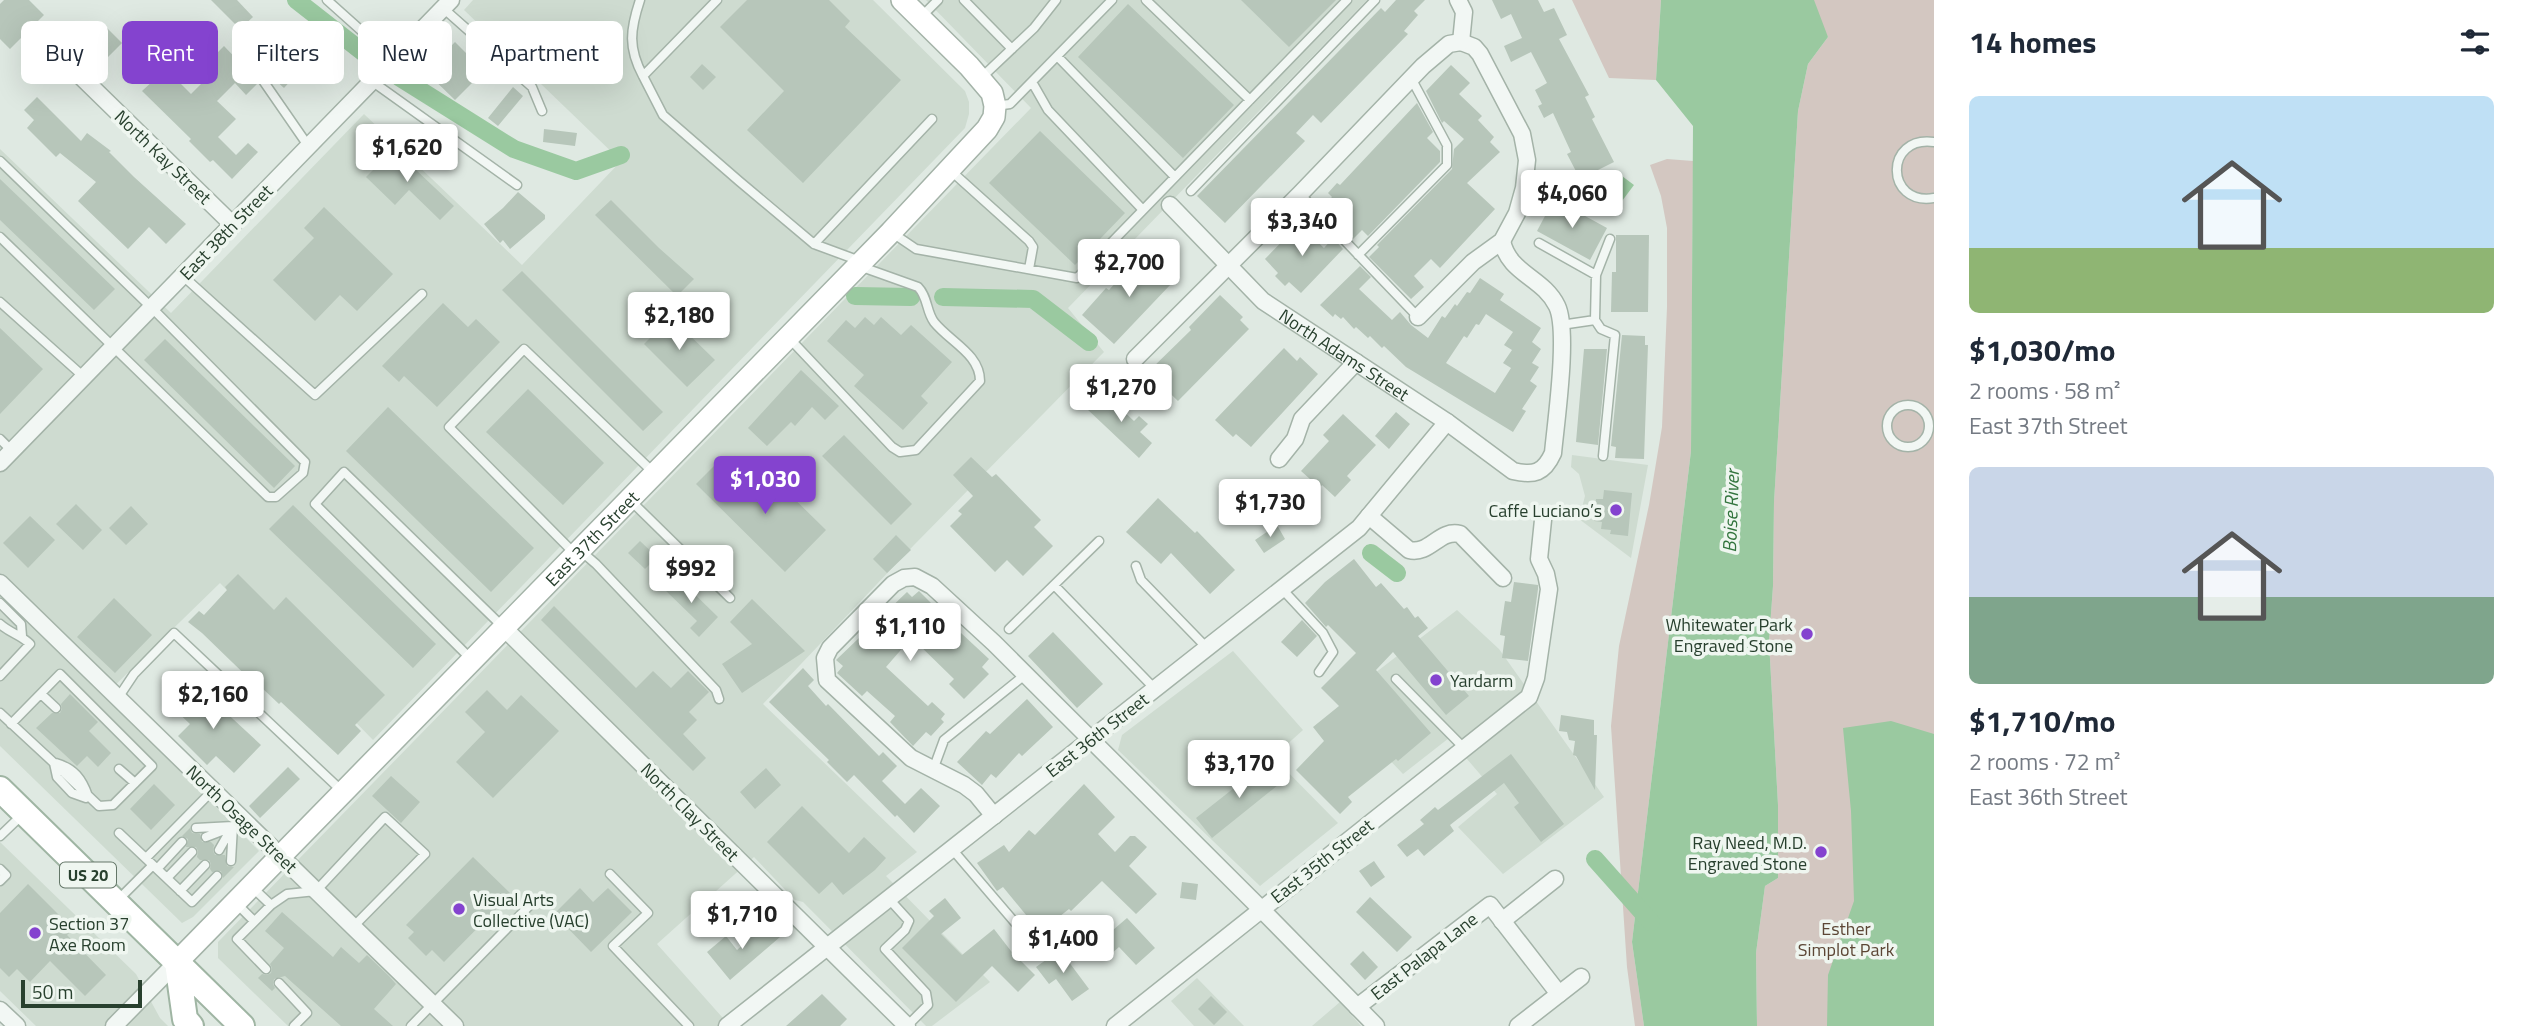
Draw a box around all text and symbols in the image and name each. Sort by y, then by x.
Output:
text: 14 homes [1969,19,2096,65]
chip: Buy [21,21,108,84]
chip: Rent [122,21,218,84]
chip: Filters [232,21,344,84]
chip: New [358,21,452,84]
chip: Apartment [466,21,623,84]
icon: filters [2456,23,2494,61]
street label: North Kay Street [108,104,218,211]
pin: $1,620 [350,124,464,184]
text: $1,620 [372,129,442,164]
icon: home [2169,142,2295,268]
pin: $4,060 [1515,170,1629,230]
text: $4,060 [1537,175,1607,210]
street label: East 38th Street [173,177,279,286]
pin: $3,340 [1245,198,1359,258]
text: $3,340 [1267,203,1337,238]
pin: $2,700 [1072,240,1186,299]
text: $2,700 [1094,244,1164,279]
pin: $2,180 [622,292,736,352]
text: $2,180 [644,297,714,332]
street label: North Adams Street [1274,302,1415,408]
text: $1,030/mo [1969,327,2115,373]
pin: $1,270 [1064,364,1178,424]
text: $1,270 [1086,369,1156,404]
text: 2 rooms · 58 m² [1969,373,2120,408]
text: East 37th Street [1969,408,2128,443]
pin: $1,030 [708,456,822,516]
text: $1,030 [730,461,800,496]
water label: Boise River [1714,467,1746,553]
pin: $1,730 [1213,480,1327,539]
street label: East 37th Street [539,484,645,592]
text: $1,730 [1235,484,1305,519]
place label: Caffe Luciano’s [1489,497,1602,524]
marker: Caffe Luciano’s [1608,502,1624,518]
icon: home [2169,513,2295,639]
pin: $992 [650,546,732,605]
text: $992 [665,550,717,585]
pin: $1,110 [853,604,967,663]
text: $1,110 [875,608,945,643]
place label: Whitewater Park Engraved Stone [1665,611,1793,659]
marker: Whitewater Park Engraved Stone [1799,626,1815,642]
place label: Yardarm [1450,667,1513,694]
pin: $2,160 [156,672,270,731]
marker: Yardarm [1428,672,1444,688]
text: $2,160 [178,676,248,711]
street label: East 36th Street [1040,686,1155,784]
text: $1,710/mo [1969,698,2115,744]
pin: $3,170 [1182,740,1296,800]
text: 2 rooms · 72 m² [1969,744,2120,779]
text: $3,170 [1204,745,1274,780]
street label: North Clay Street [635,757,746,868]
street label: North Osage Street [180,759,304,880]
text: East 36th Street [1969,779,2128,814]
street label: East 35th Street [1265,812,1380,910]
place label: Ray Need, M.D. Engraved Stone [1688,829,1807,877]
marker: Ray Need, M.D. Engraved Stone [1813,844,1829,860]
road number: US 20 [60,862,116,888]
place label: Visual Arts Collective (VAC) [473,886,589,934]
pin: $1,710 [685,892,799,951]
text: $1,710 [707,896,777,931]
marker: Visual Arts Collective (VAC) [451,901,467,917]
street label: East Palapa Lane [1365,906,1483,1006]
place label: Section 37 Axe Room [49,910,129,958]
park label: Esther Simplot Park [1798,915,1895,963]
pin: $1,400 [1006,916,1120,975]
text: $1,400 [1028,920,1098,955]
marker: Section 37 Axe Room [27,925,43,941]
scale bar [21,977,142,1009]
text: 50 m [32,977,73,1006]

